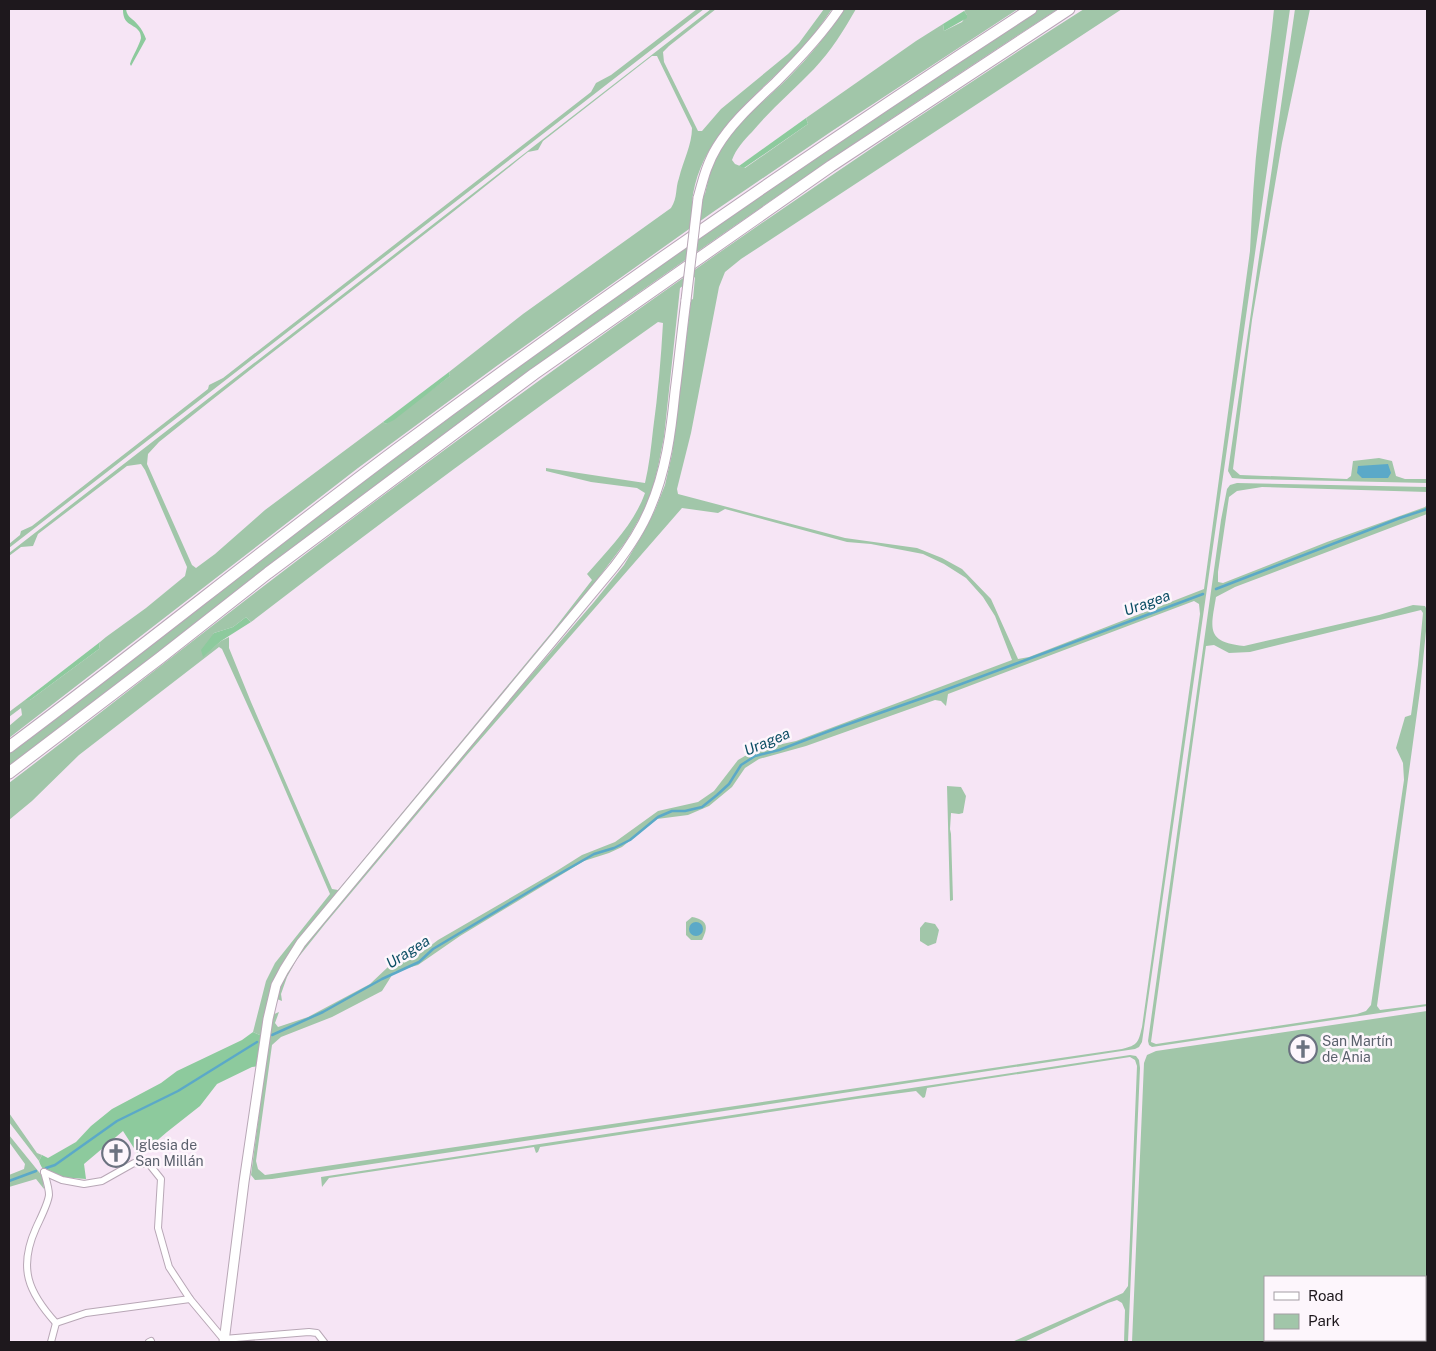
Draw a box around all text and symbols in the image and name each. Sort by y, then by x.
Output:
water label: Uragea [1121,586,1172,619]
water label: Uragea [741,724,792,759]
water label: Uragea [383,932,433,972]
place label: San Martín de Ania [1322,1033,1393,1065]
church icon: San Martín de Ania [1288,1034,1318,1064]
place label: Iglesia de San Millán [135,1137,204,1169]
church icon: Iglesia de San Millán [101,1138,131,1168]
legend [1264,1276,1426,1341]
text: Road [1308,1287,1344,1304]
text: Park [1308,1312,1340,1329]

